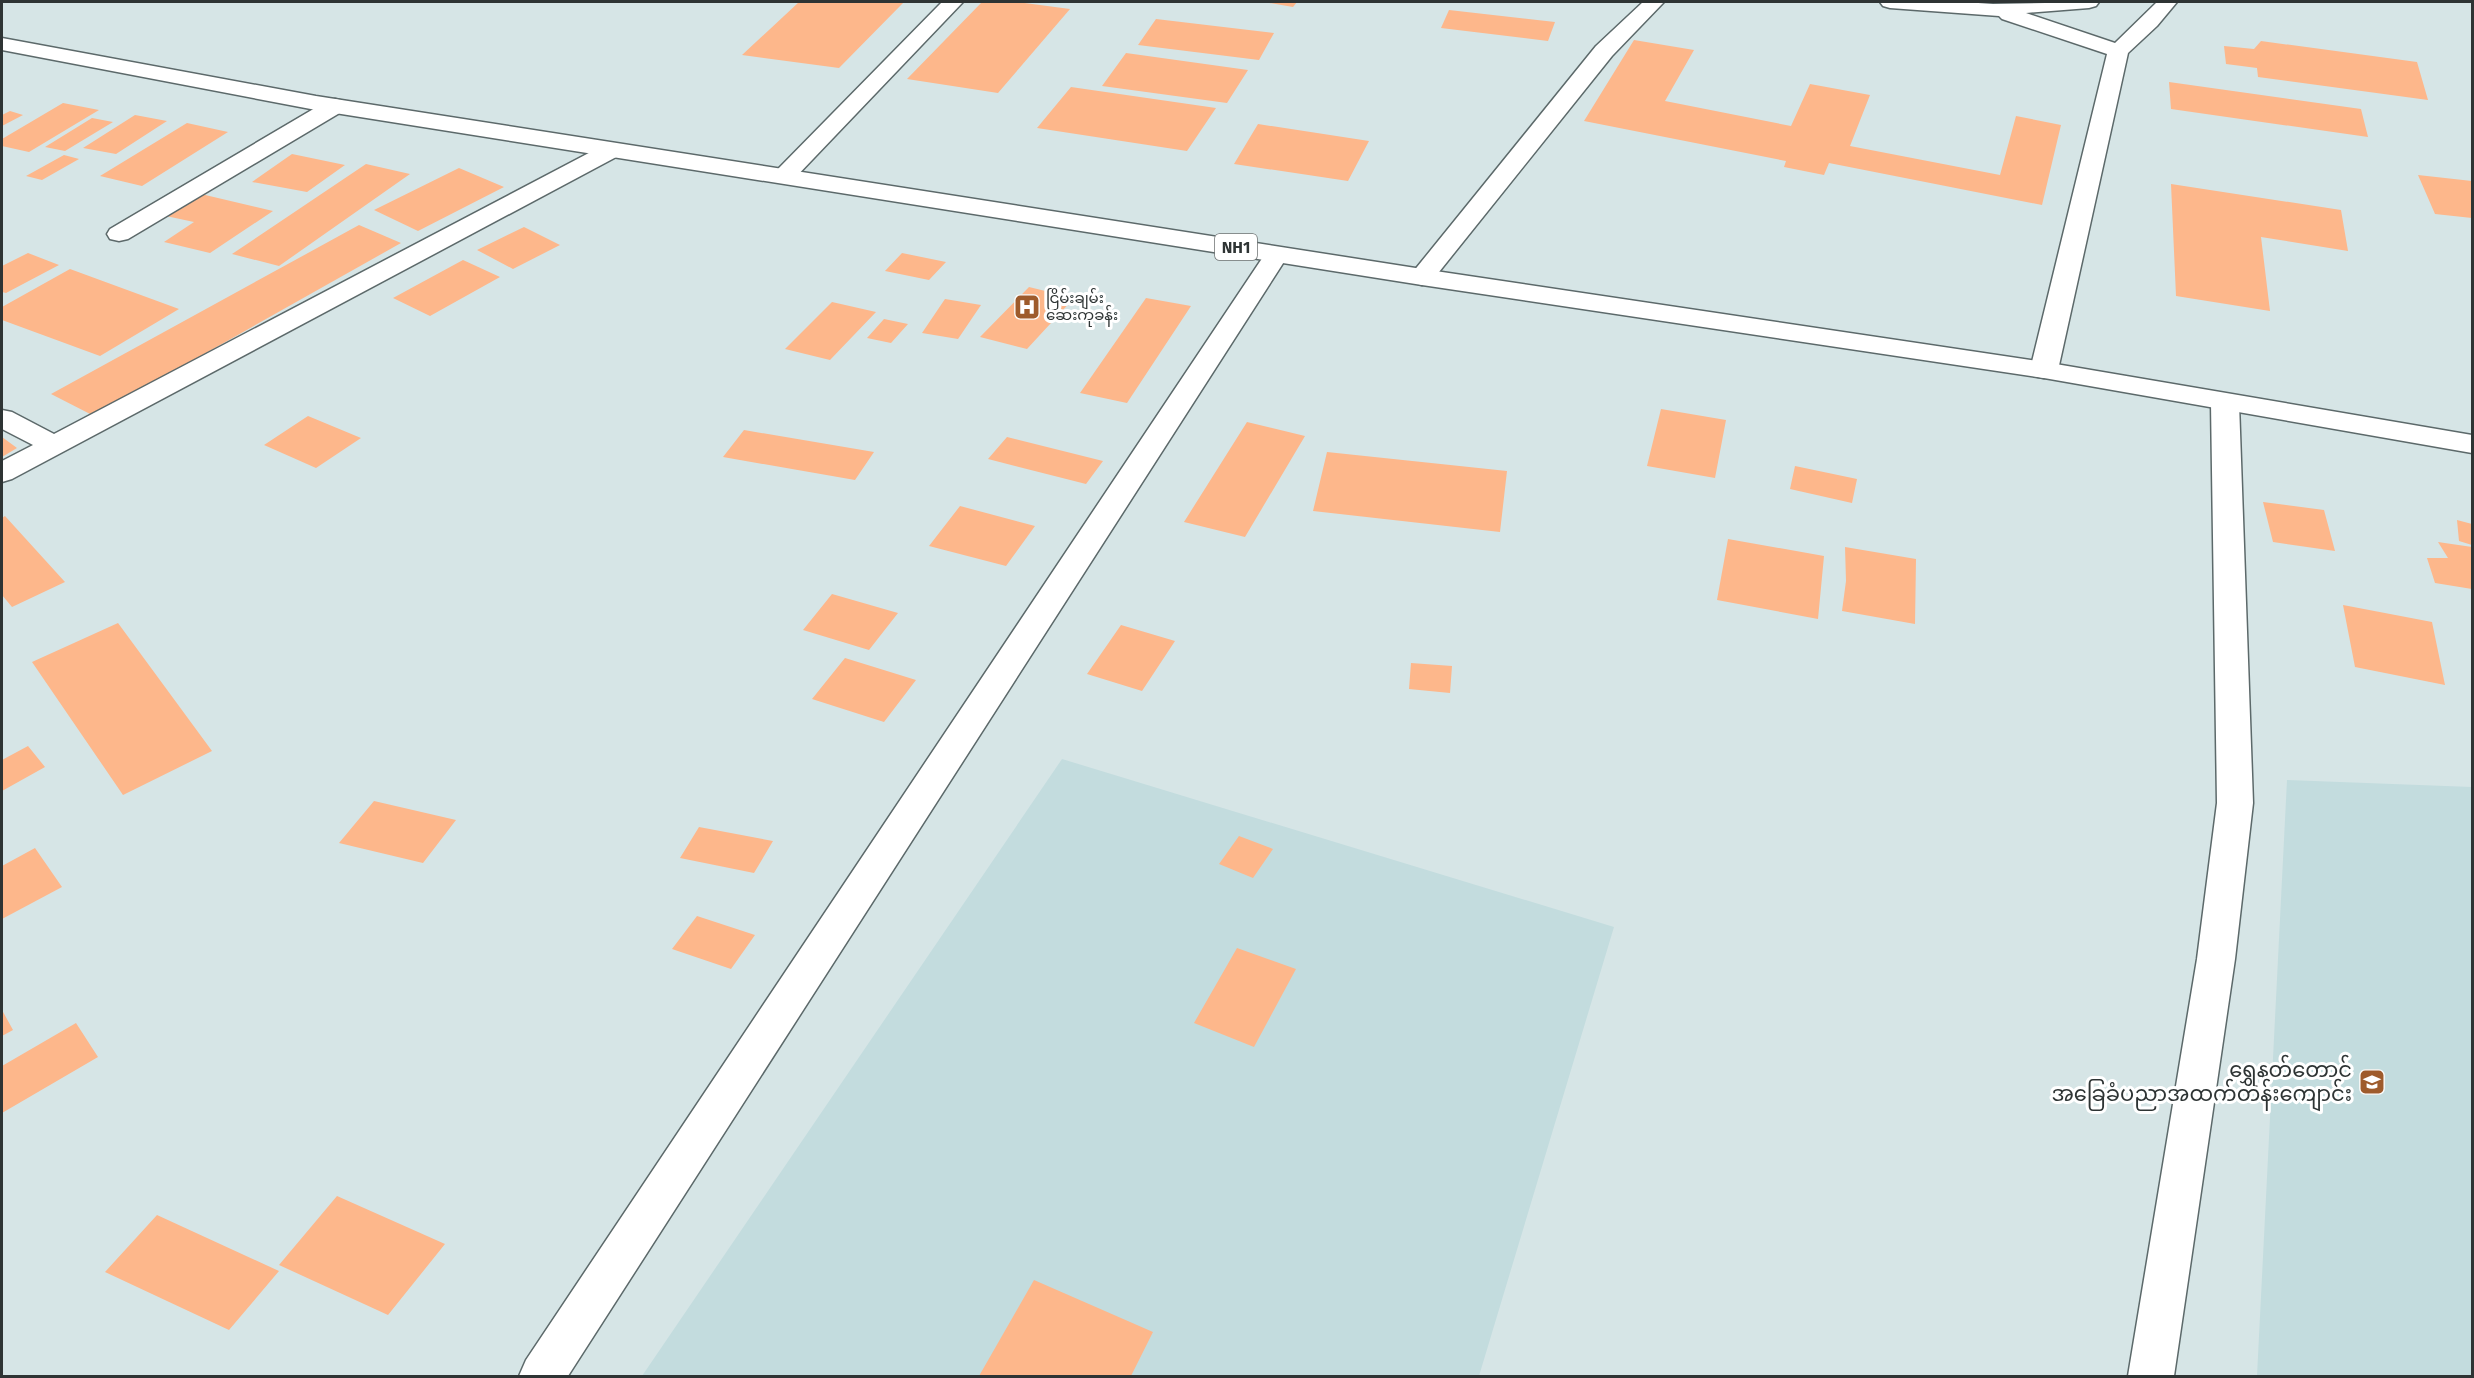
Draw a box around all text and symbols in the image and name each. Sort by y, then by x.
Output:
road number: NH1 [1215,234,1257,260]
place label: ငြိမ်းချမ်း ဆေးကုခန်း [1046,288,1118,327]
hospital icon: ငြိမ်းချမ်း ဆေးကုခန်း [1012,292,1042,322]
place label: ရွှေနတ်တောင် အခြေခံပညာအထက်တန်းကျောင်း [2051,1054,2352,1112]
school or university icon: ရွှေနတ်တောင် အခြေခံပညာအထက်တန်းကျောင်း [2357,1067,2387,1097]

